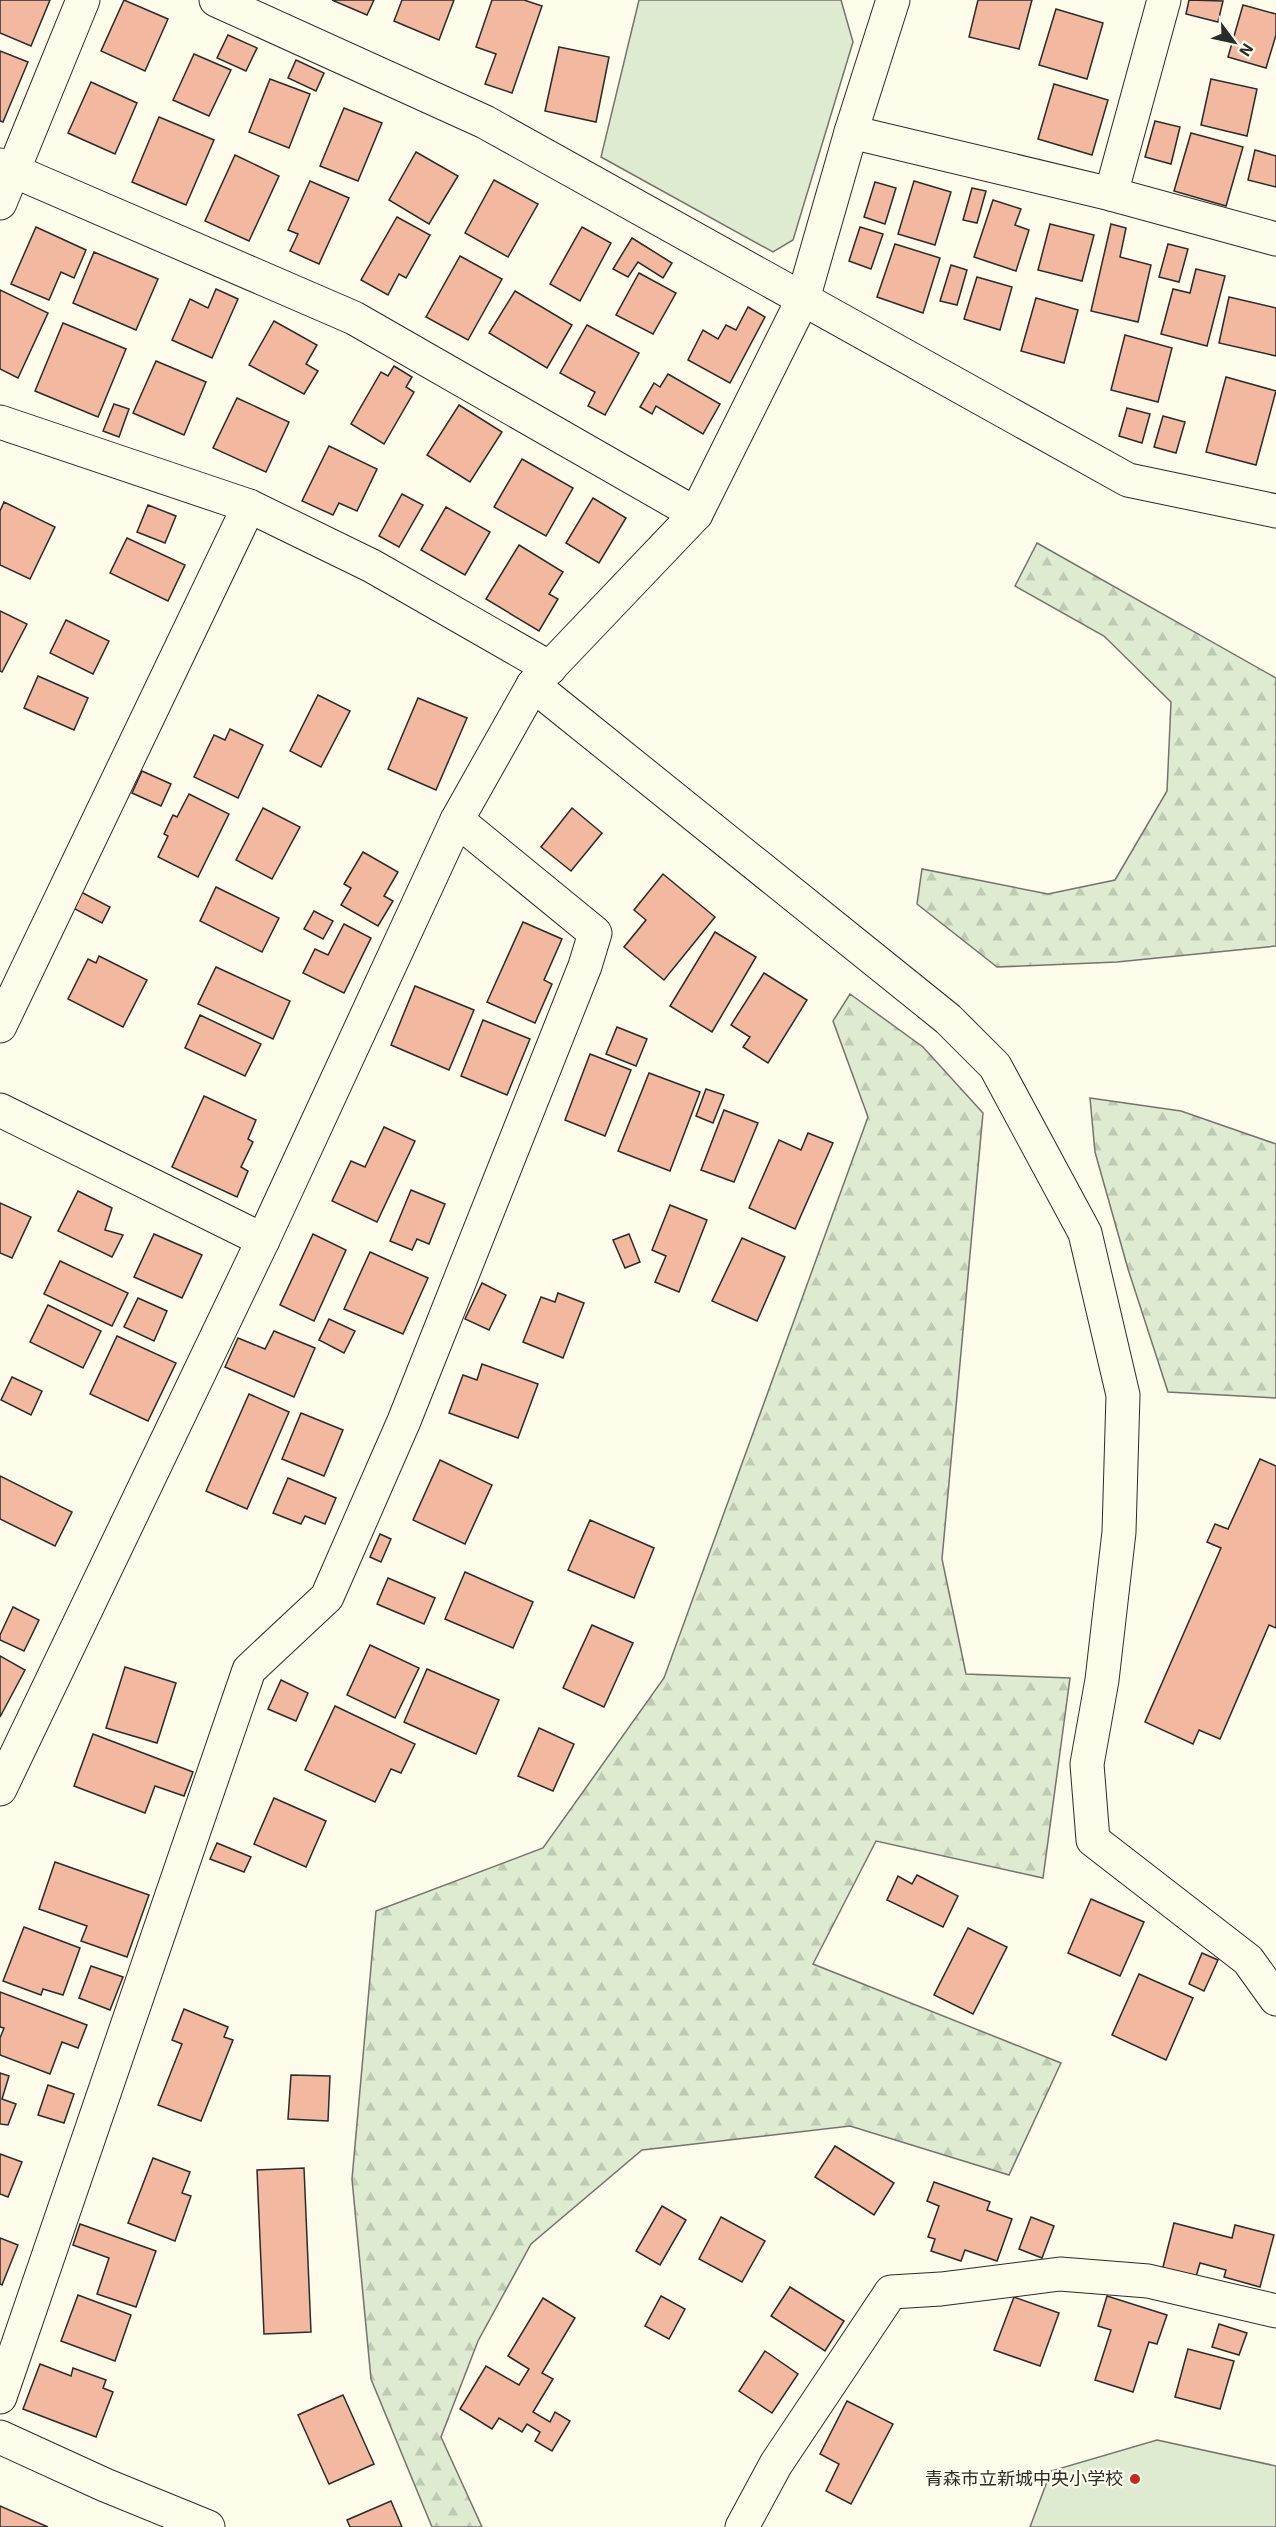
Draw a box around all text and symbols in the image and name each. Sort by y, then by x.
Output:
north arrow [1204,12,1264,72]
text: N [1236,40,1258,60]
place label: 青森市立新城中央小学校 [925,2467,1123,2489]
marker: 青森市立新城中央小学校 [1128,2472,1142,2486]

